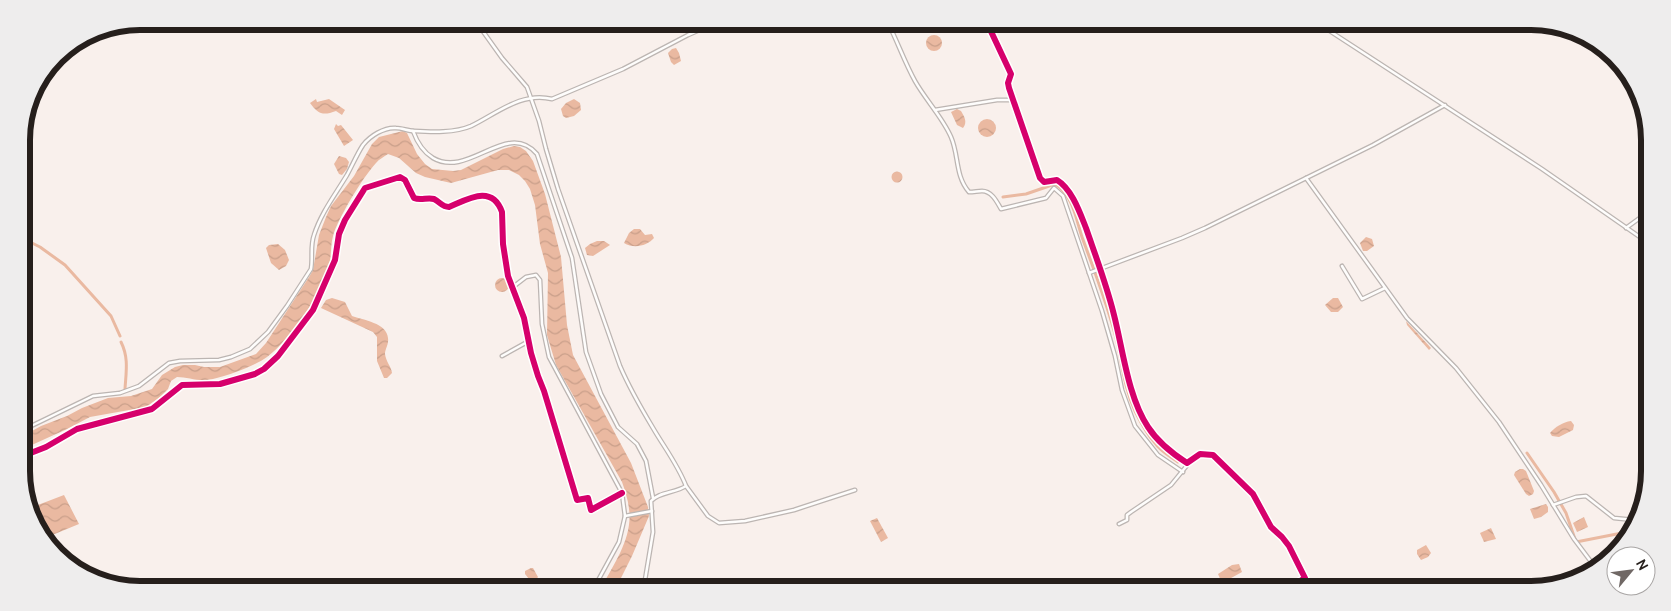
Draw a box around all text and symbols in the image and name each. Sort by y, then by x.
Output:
north arrow [1606,546,1656,596]
text: N [1632,556,1653,573]

